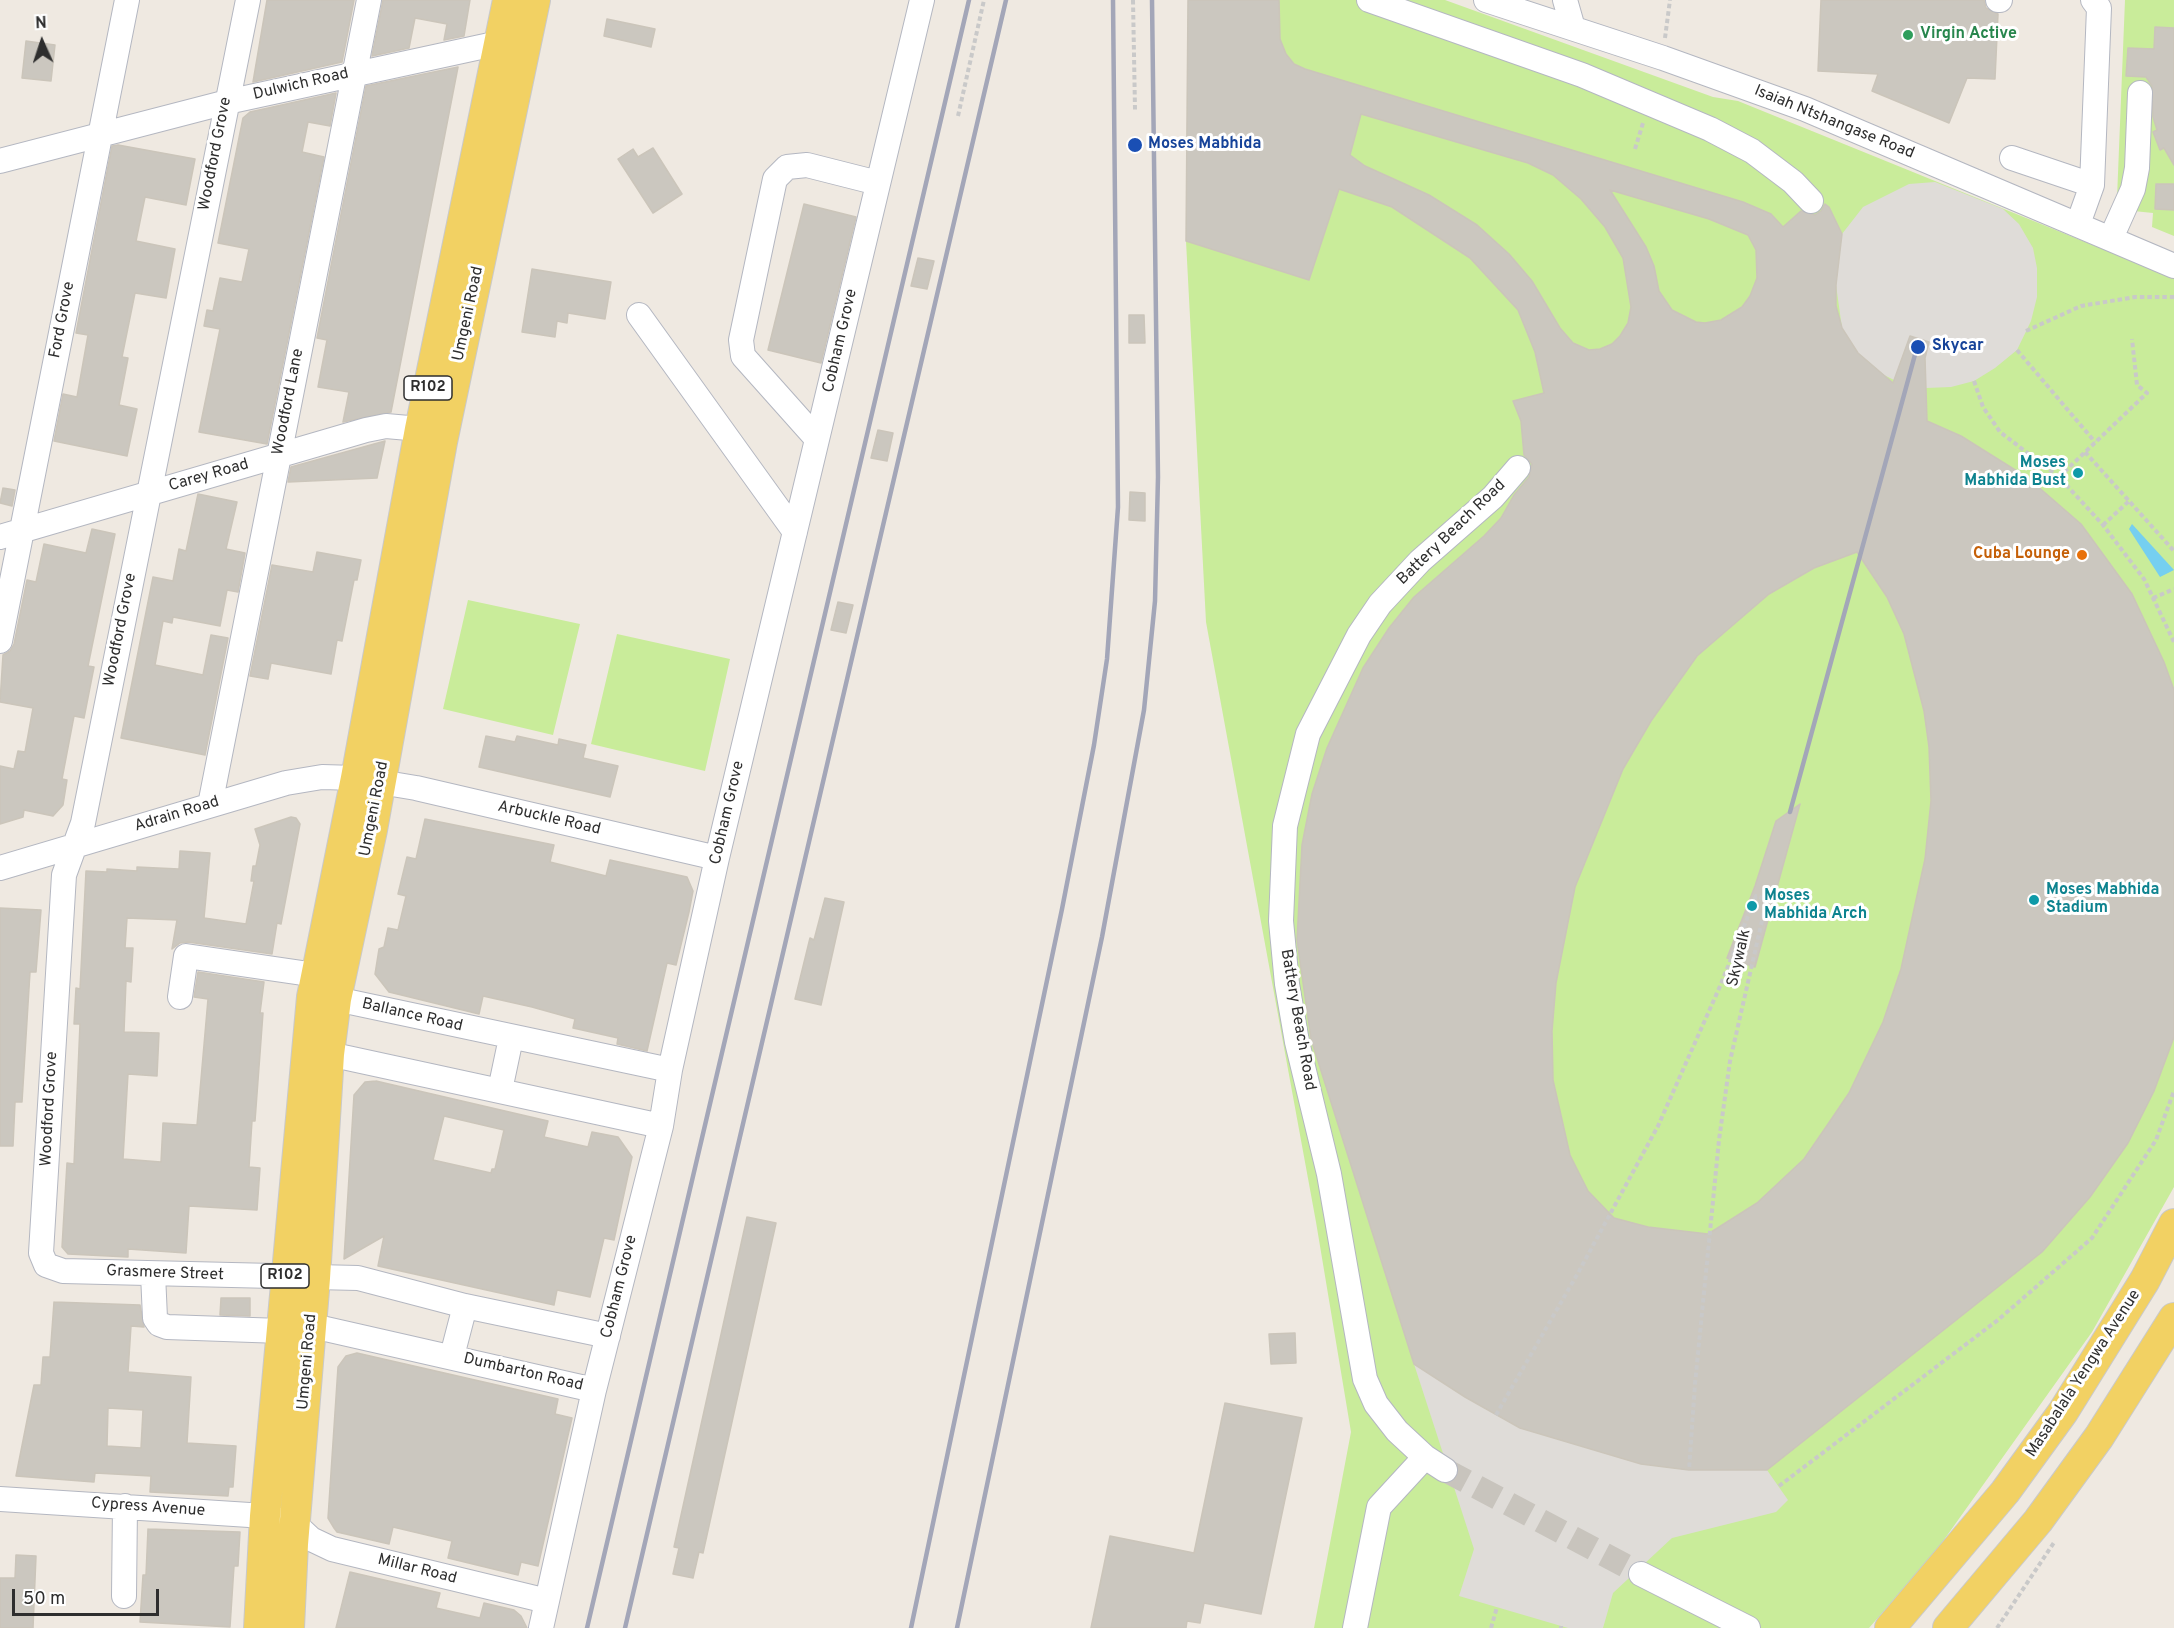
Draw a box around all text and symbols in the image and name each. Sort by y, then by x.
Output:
north arrow [12,12,72,72]
text: N [35,14,47,34]
place label: Virgin Active [1920,25,2017,45]
marker: Virgin Active [1901,28,1915,42]
street label: Dulwich Road [251,65,351,105]
street label: Isaiah Ntshangase Road [1751,82,1917,164]
street label: Woodford Grove [196,96,236,212]
place label: Moses Mabhida [1148,135,1262,155]
marker: Moses Mabhida [1126,136,1144,154]
street label: Umgeni Road [450,265,488,363]
street label: Ford Grove [46,280,80,360]
street label: Cobham Grove [820,287,862,395]
place label: Skycar [1932,337,1984,357]
marker: Skycar [1909,338,1927,356]
street label: Woodford Lane [269,347,309,457]
road number: R102 [404,376,452,400]
place label: Moses Mabhida Bust [1964,454,2066,492]
street label: Carey Road [167,455,251,497]
marker: Moses Mabhida Bust [2071,466,2085,480]
street label: Battery Beach Road [1394,476,1510,590]
place label: Cuba Lounge [1973,545,2070,565]
marker: Cuba Lounge [2075,548,2089,562]
street label: Woodford Grove [101,572,141,688]
street label: Cobham Grove [707,759,749,867]
street label: Umgeni Road [356,760,394,858]
street label: Adrain Road [132,793,222,837]
street label: Arbuckle Road [496,798,602,840]
place label: Moses Mabhida Stadium [2046,881,2160,919]
place label: Moses Mabhida Arch [1764,887,1867,925]
marker: Moses Mabhida Stadium [2027,893,2041,907]
marker: Moses Mabhida Arch [1745,899,1759,913]
street label: Skywalk [1724,927,1756,989]
street label: Battery Beach Road [1275,948,1319,1092]
street label: Ballance Road [360,995,464,1037]
street label: Woodford Grove [37,1051,63,1167]
street label: Cobham Grove [598,1233,642,1341]
street label: Grasmere Street [106,1262,224,1286]
road number: R102 [261,1264,309,1288]
street label: Masabalala Yengwa Avenue [2023,1287,2145,1461]
street label: Umgeni Road [294,1313,322,1411]
street label: Dumbarton Road [461,1350,585,1396]
street label: Cypress Avenue [90,1494,206,1522]
street label: Millar Road [375,1551,459,1589]
scale bar [15,1577,162,1615]
text: 50 m [23,1588,65,1611]

